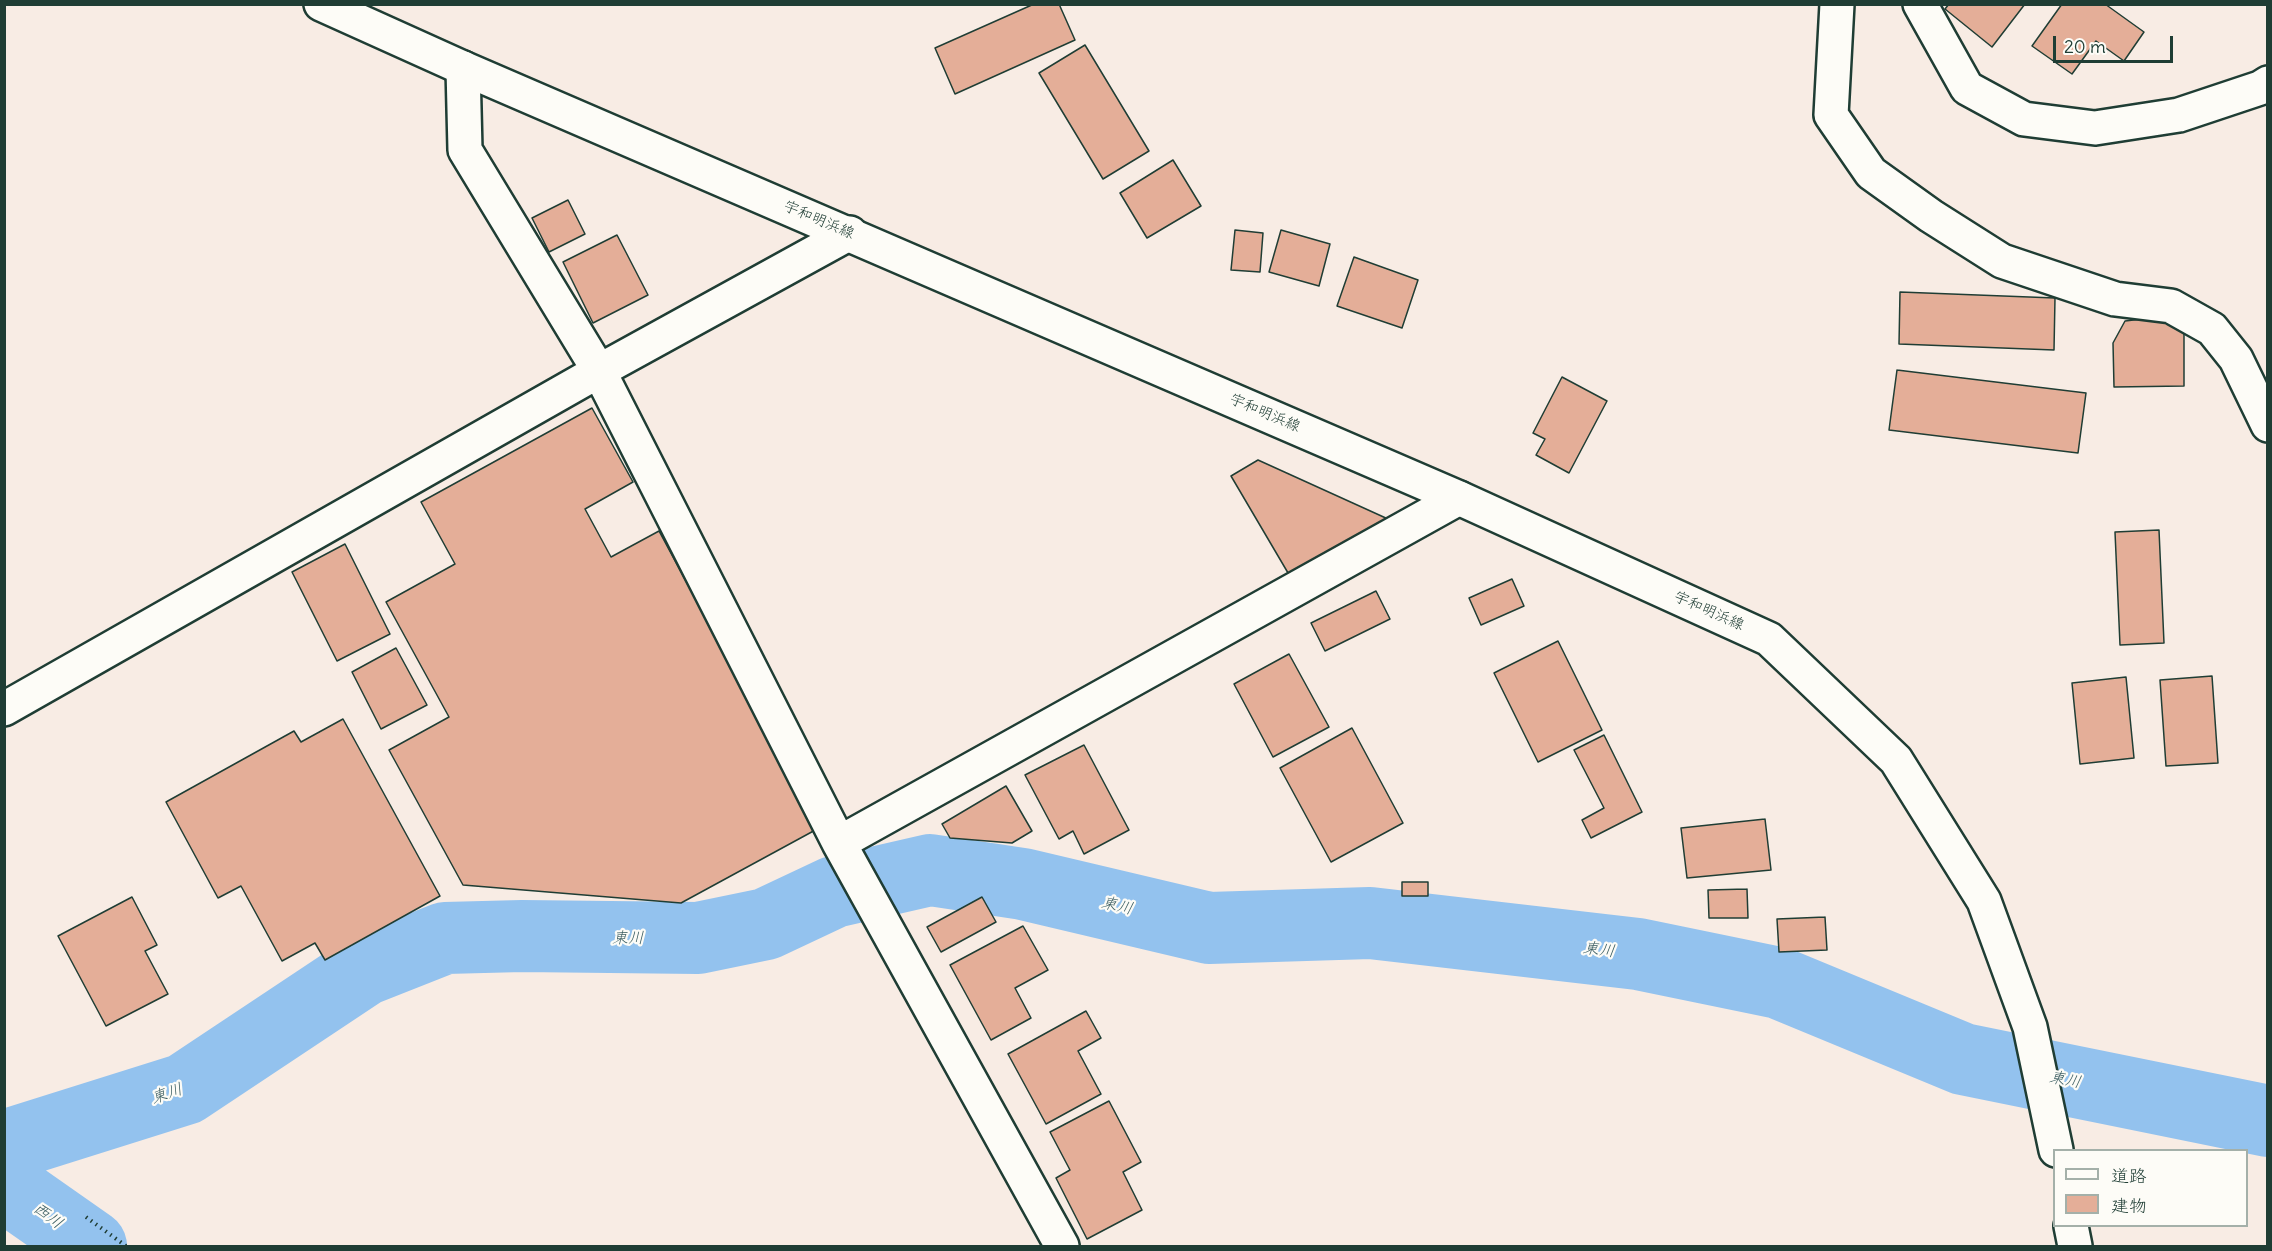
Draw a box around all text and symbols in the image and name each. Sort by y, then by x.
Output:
scale bar [2056,24,2176,62]
text: 20 m [2064,35,2106,58]
street label: 宇和明浜線 [781,197,857,243]
street label: 宇和明浜線 [1227,390,1303,436]
street label: 宇和明浜線 [1671,588,1747,634]
water label: 東川 [1099,893,1135,919]
water label: 東川 [612,928,644,948]
water label: 東川 [1582,939,1616,961]
water label: 東川 [2047,1068,2083,1092]
water label: 東川 [149,1080,185,1108]
legend [2053,1149,2248,1227]
text: 道路 [2111,1164,2147,1187]
text: 建物 [2111,1194,2147,1217]
water label: 西川 [29,1199,67,1233]

